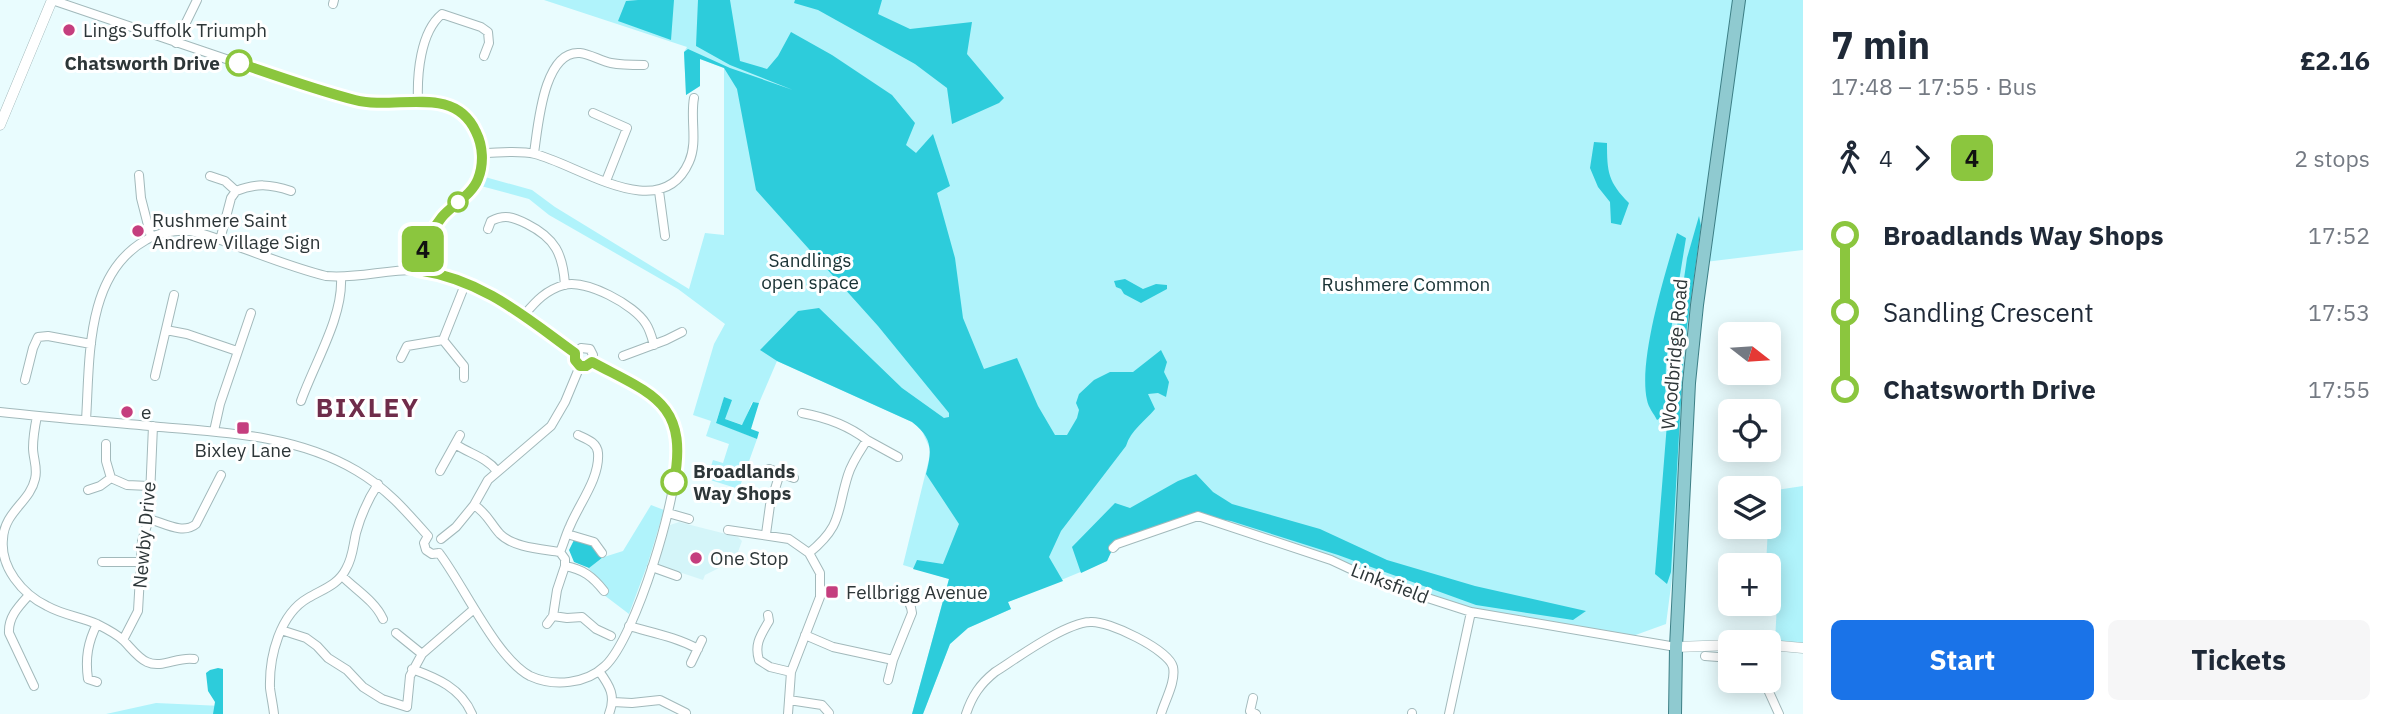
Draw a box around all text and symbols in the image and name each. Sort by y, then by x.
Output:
place label: Lings Suffolk Triumph [83,18,267,42]
text: 7 min [1831,20,1930,69]
marker: Lings Suffolk Triumph [61,22,77,38]
text: £2.16 [2300,43,2370,77]
marker: Chatsworth Drive [226,50,252,76]
place label: Chatsworth Drive [65,51,220,75]
text: 17:48 – 17:55 · Bus [1831,71,2037,101]
icon: walk [1831,139,1869,177]
icon: forward [1903,139,1941,177]
text: 4 [1965,142,1979,174]
text: 4 [1879,143,1893,173]
text: 2 stops [2294,143,2370,173]
unlabelled marker [448,192,468,212]
place label: Rushmere Saint Andrew Village Sign [152,208,320,254]
text: Broadlands Way Shops [1883,218,2164,252]
text: 17:52 [2308,220,2370,250]
marker: Rushmere Saint Andrew Village Sign [130,223,146,239]
line badge: 4 [400,226,446,272]
text: 4 [416,233,430,265]
park label: Sandlings open space [761,248,859,294]
park label: Rushmere Common [1322,272,1490,296]
street label: Woodbridge Road [1655,278,1693,430]
text: Sandling Crescent [1883,295,2094,329]
text: 17:53 [2308,297,2370,327]
north arrow [1718,322,1782,385]
map controls [1718,322,1781,693]
text: Chatsworth Drive [1883,372,2096,406]
text: 17:55 [2308,374,2370,404]
district label: BIXLEY [316,390,420,424]
button: locate [1718,399,1781,462]
place label: e [141,400,151,424]
marker: e [119,404,135,420]
marker: Bixley Lane [235,420,251,436]
place label: Bixley Lane [194,438,292,462]
place label: Broadlands Way Shops [693,459,795,505]
marker: Broadlands Way Shops [661,469,687,495]
button: layers [1718,476,1781,539]
street label: Newby Drive [127,480,161,590]
place label: One Stop [710,546,788,570]
marker: One Stop [688,550,704,566]
button: + [1718,553,1781,616]
street label: Linksfield [1348,557,1432,609]
place label: Fellbrigg Avenue [846,580,988,604]
marker: Fellbrigg Avenue [824,584,840,600]
button: Start [1831,620,2094,700]
button: Tickets [2108,620,2370,700]
button: − [1718,630,1781,693]

